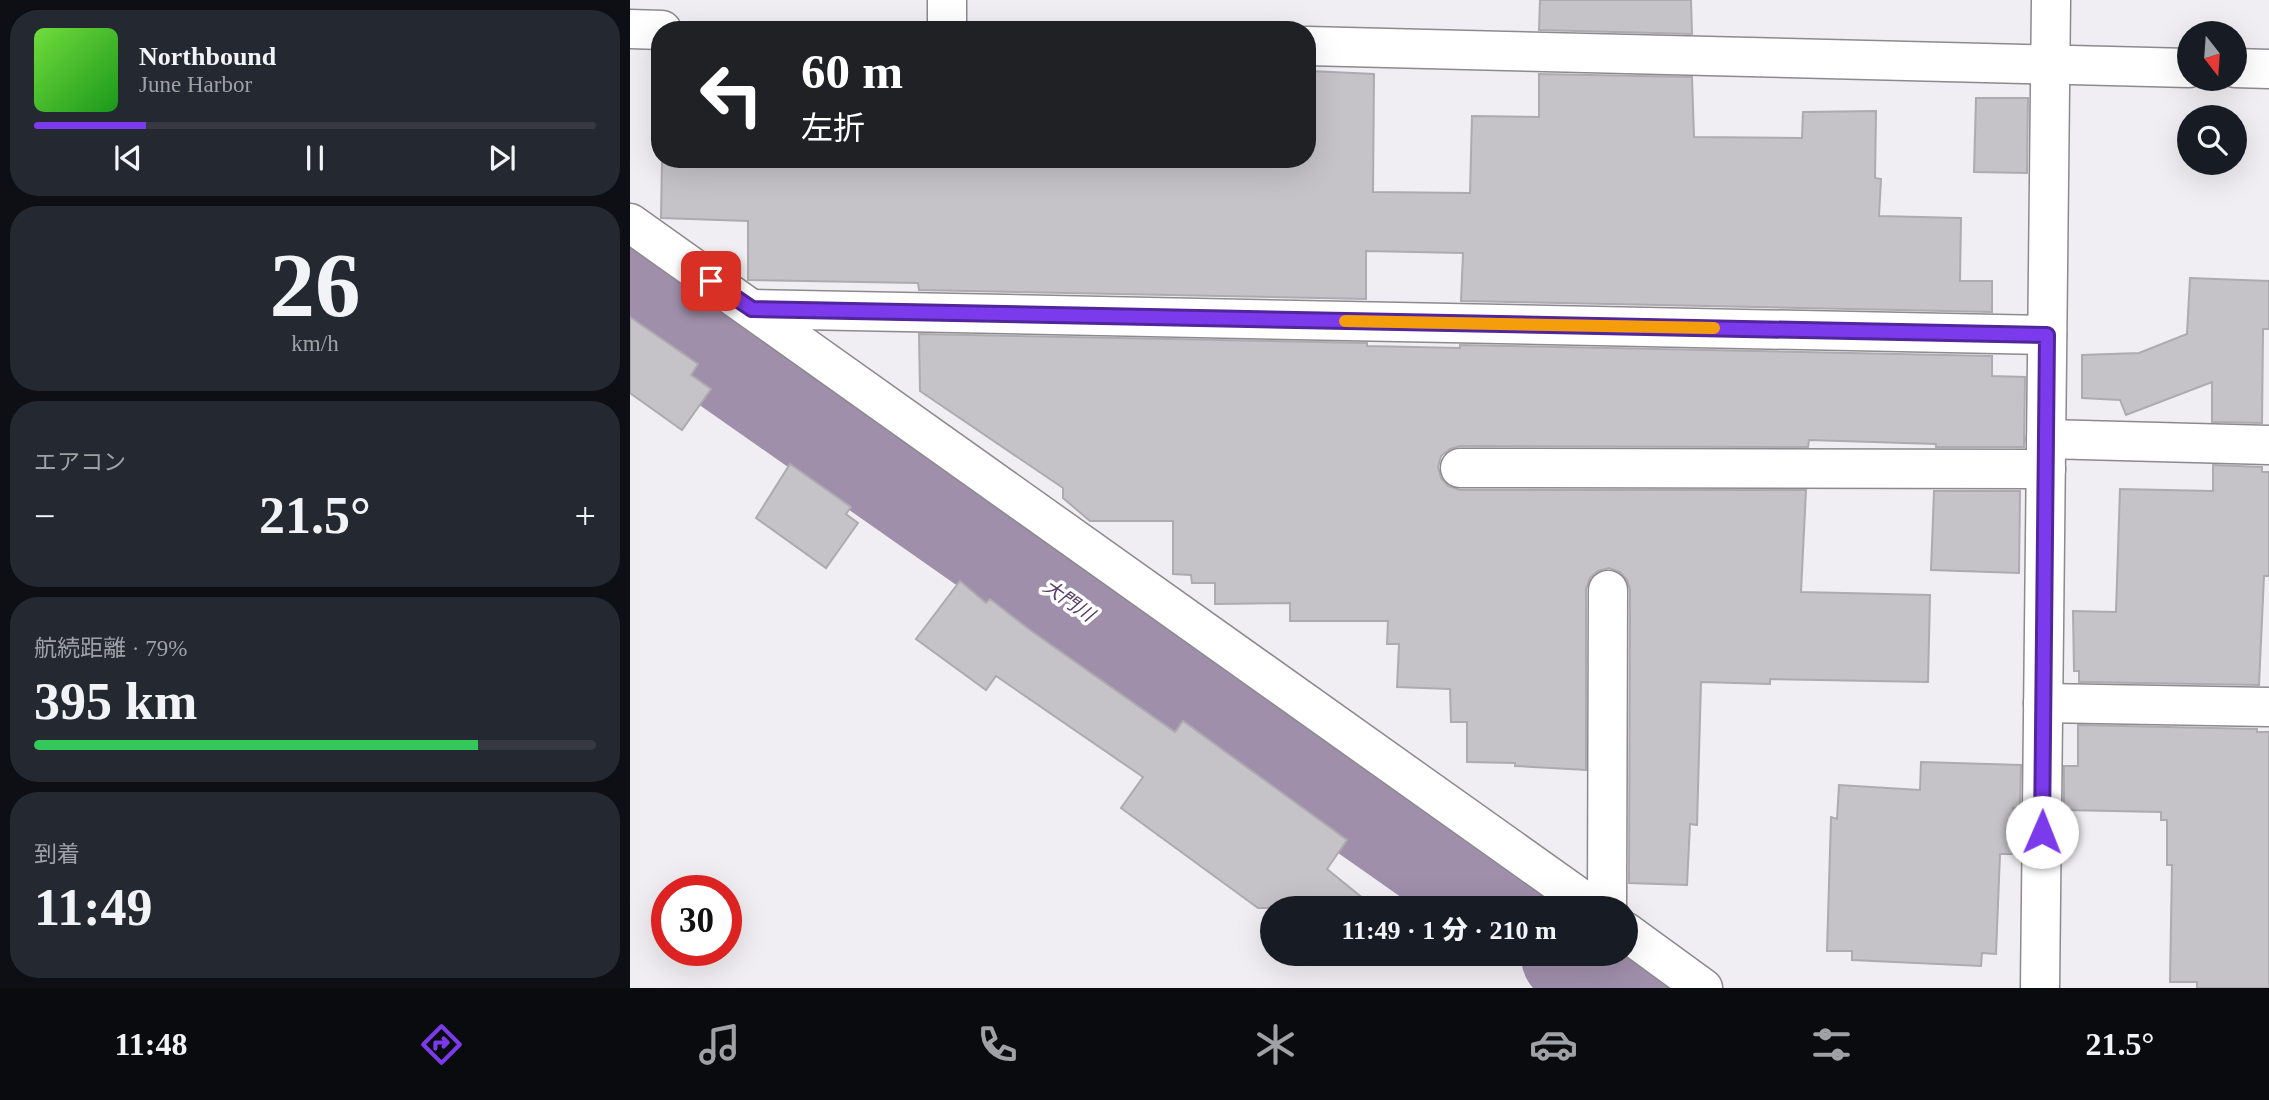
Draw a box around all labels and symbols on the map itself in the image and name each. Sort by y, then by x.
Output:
north arrow [2177,21,2247,91]
pin [681,251,741,311]
water label: 大門川 [1039,575,1100,627]
position arrow [2005,795,2079,869]
speed limit sign: 30 [651,875,742,966]

